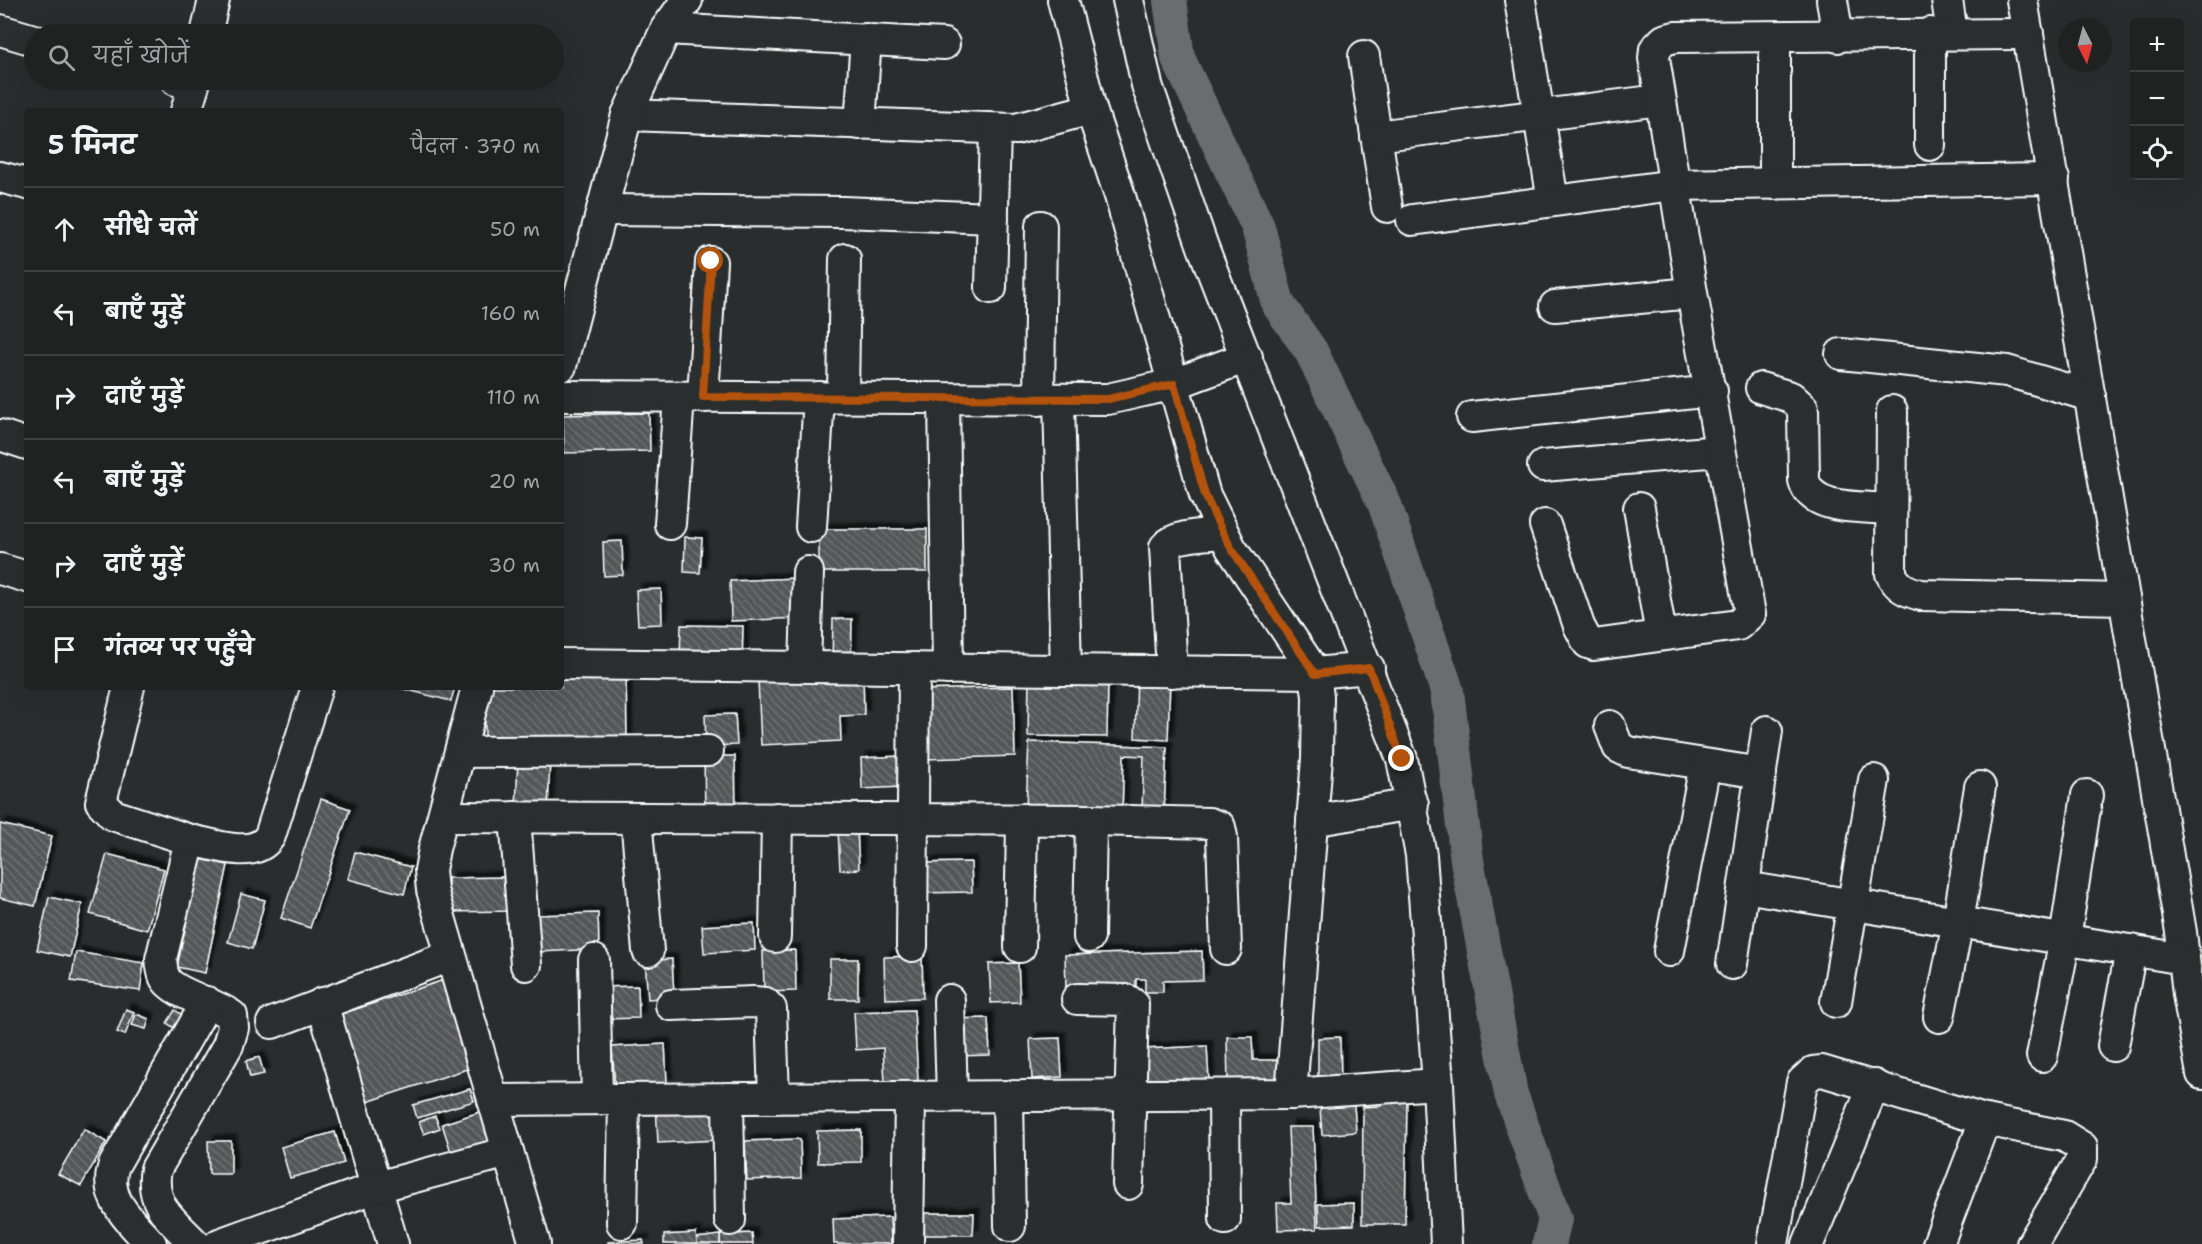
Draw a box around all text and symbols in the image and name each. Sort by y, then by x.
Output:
north arrow [2058,18,2112,72]
map controls [2130,18,2184,180]
button: + [2130,18,2184,72]
search box [24,24,564,90]
icon: search [45,41,78,74]
text: यहाँ खोजें [93,41,189,70]
button: − [2130,72,2184,126]
button: locate [2130,126,2184,180]
text: 5 मिनट [48,127,136,162]
text: पैदल · 370 m [411,133,540,159]
icon: ahead [48,213,81,246]
text: सीधे चलें [105,213,197,242]
text: 50 m [490,216,540,242]
route start [697,247,723,273]
icon: left [48,297,81,330]
text: बाएँ मुड़ें [105,297,184,326]
text: 160 m [481,300,540,326]
icon: right [48,381,81,414]
text: दाएँ मुड़ें [105,381,184,410]
text: 110 m [486,384,540,410]
icon: left [48,465,81,498]
text: बाएँ मुड़ें [105,465,184,494]
text: 20 m [489,468,540,494]
icon: right [48,549,81,582]
text: दाएँ मुड़ें [105,549,184,578]
text: 30 m [488,552,540,578]
icon: arrive [48,633,81,666]
text: गंतव्य पर पहुँचे [105,633,254,662]
route end [1388,745,1414,771]

